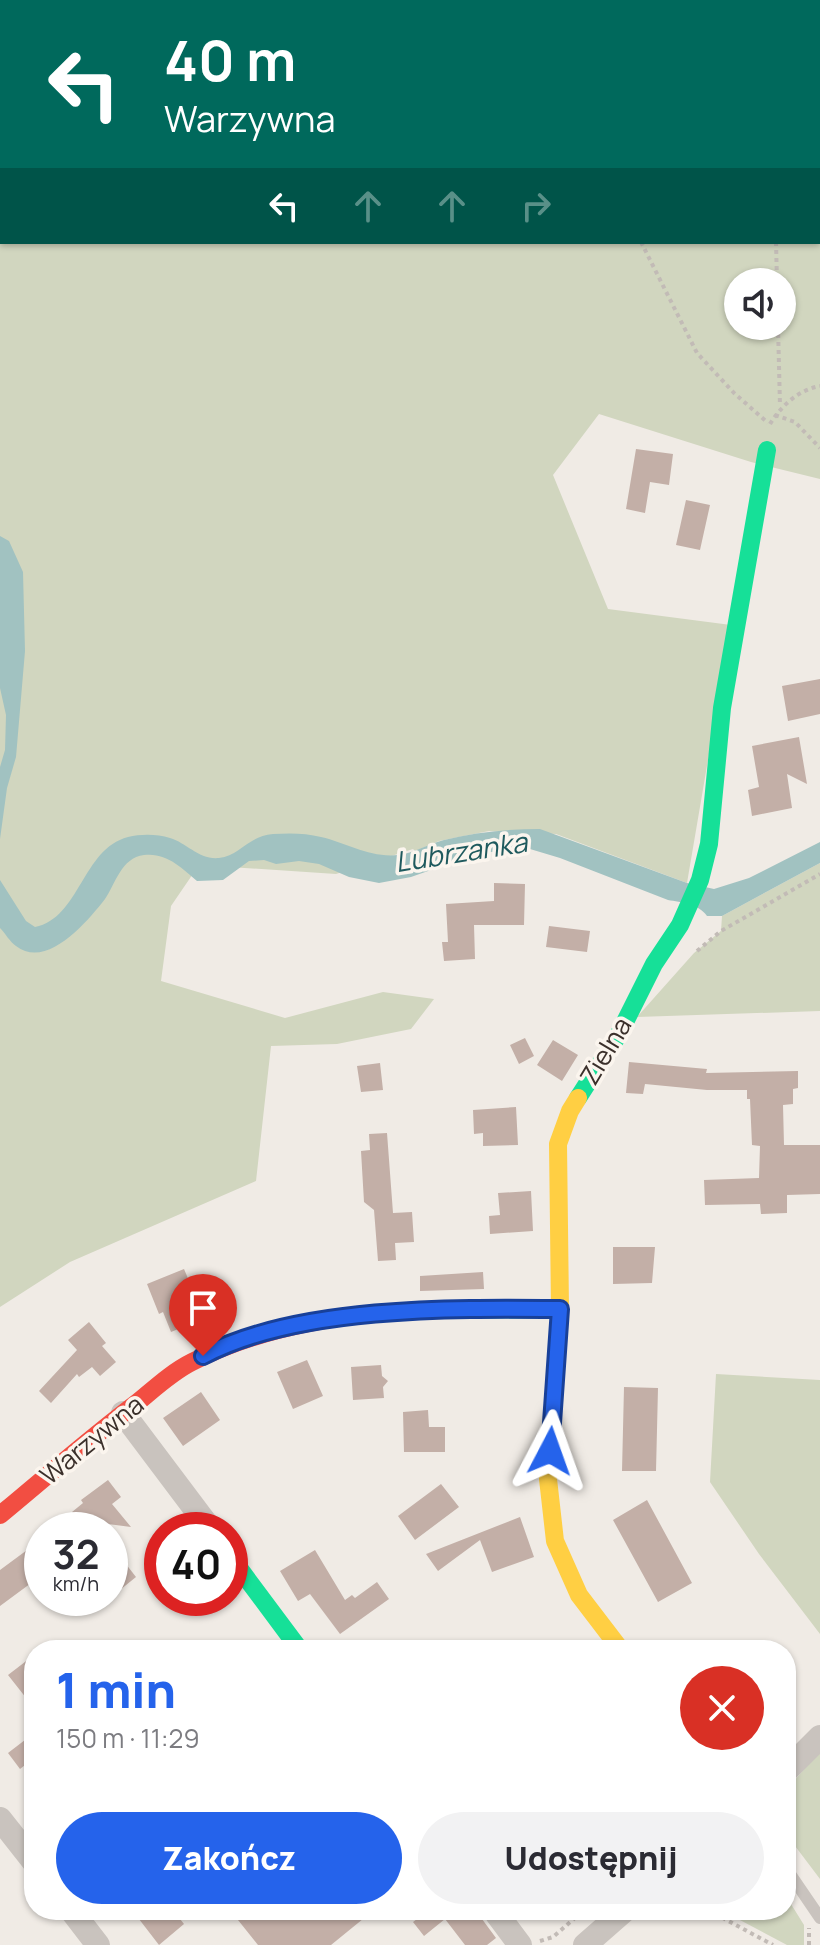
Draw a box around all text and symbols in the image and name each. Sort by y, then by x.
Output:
text: 40 m [164,21,296,98]
icon: left [32,32,136,136]
text: Warzywna [164,94,336,143]
icon: left [262,184,306,228]
icon: ahead [346,184,390,228]
icon: ahead [430,184,474,228]
icon: right [514,184,558,228]
map controls [724,268,796,340]
button: sound [724,268,796,340]
water label: Lubrzanka [392,822,531,880]
street label: Zielna [571,1010,639,1091]
pin [169,1274,237,1356]
icon: arrive [181,1286,225,1330]
street label: Warzywna [32,1386,151,1492]
position arrow [508,1409,592,1493]
speed limit sign: 40 [144,1512,248,1616]
text: 32 [52,1526,100,1581]
text: km/h [53,1570,99,1597]
text: 1 min [56,1657,176,1722]
button: close [680,1666,764,1750]
text: 150 m · 11:29 [56,1720,200,1756]
button: Zakończ [56,1812,402,1904]
button: Udostępnij [418,1812,764,1904]

